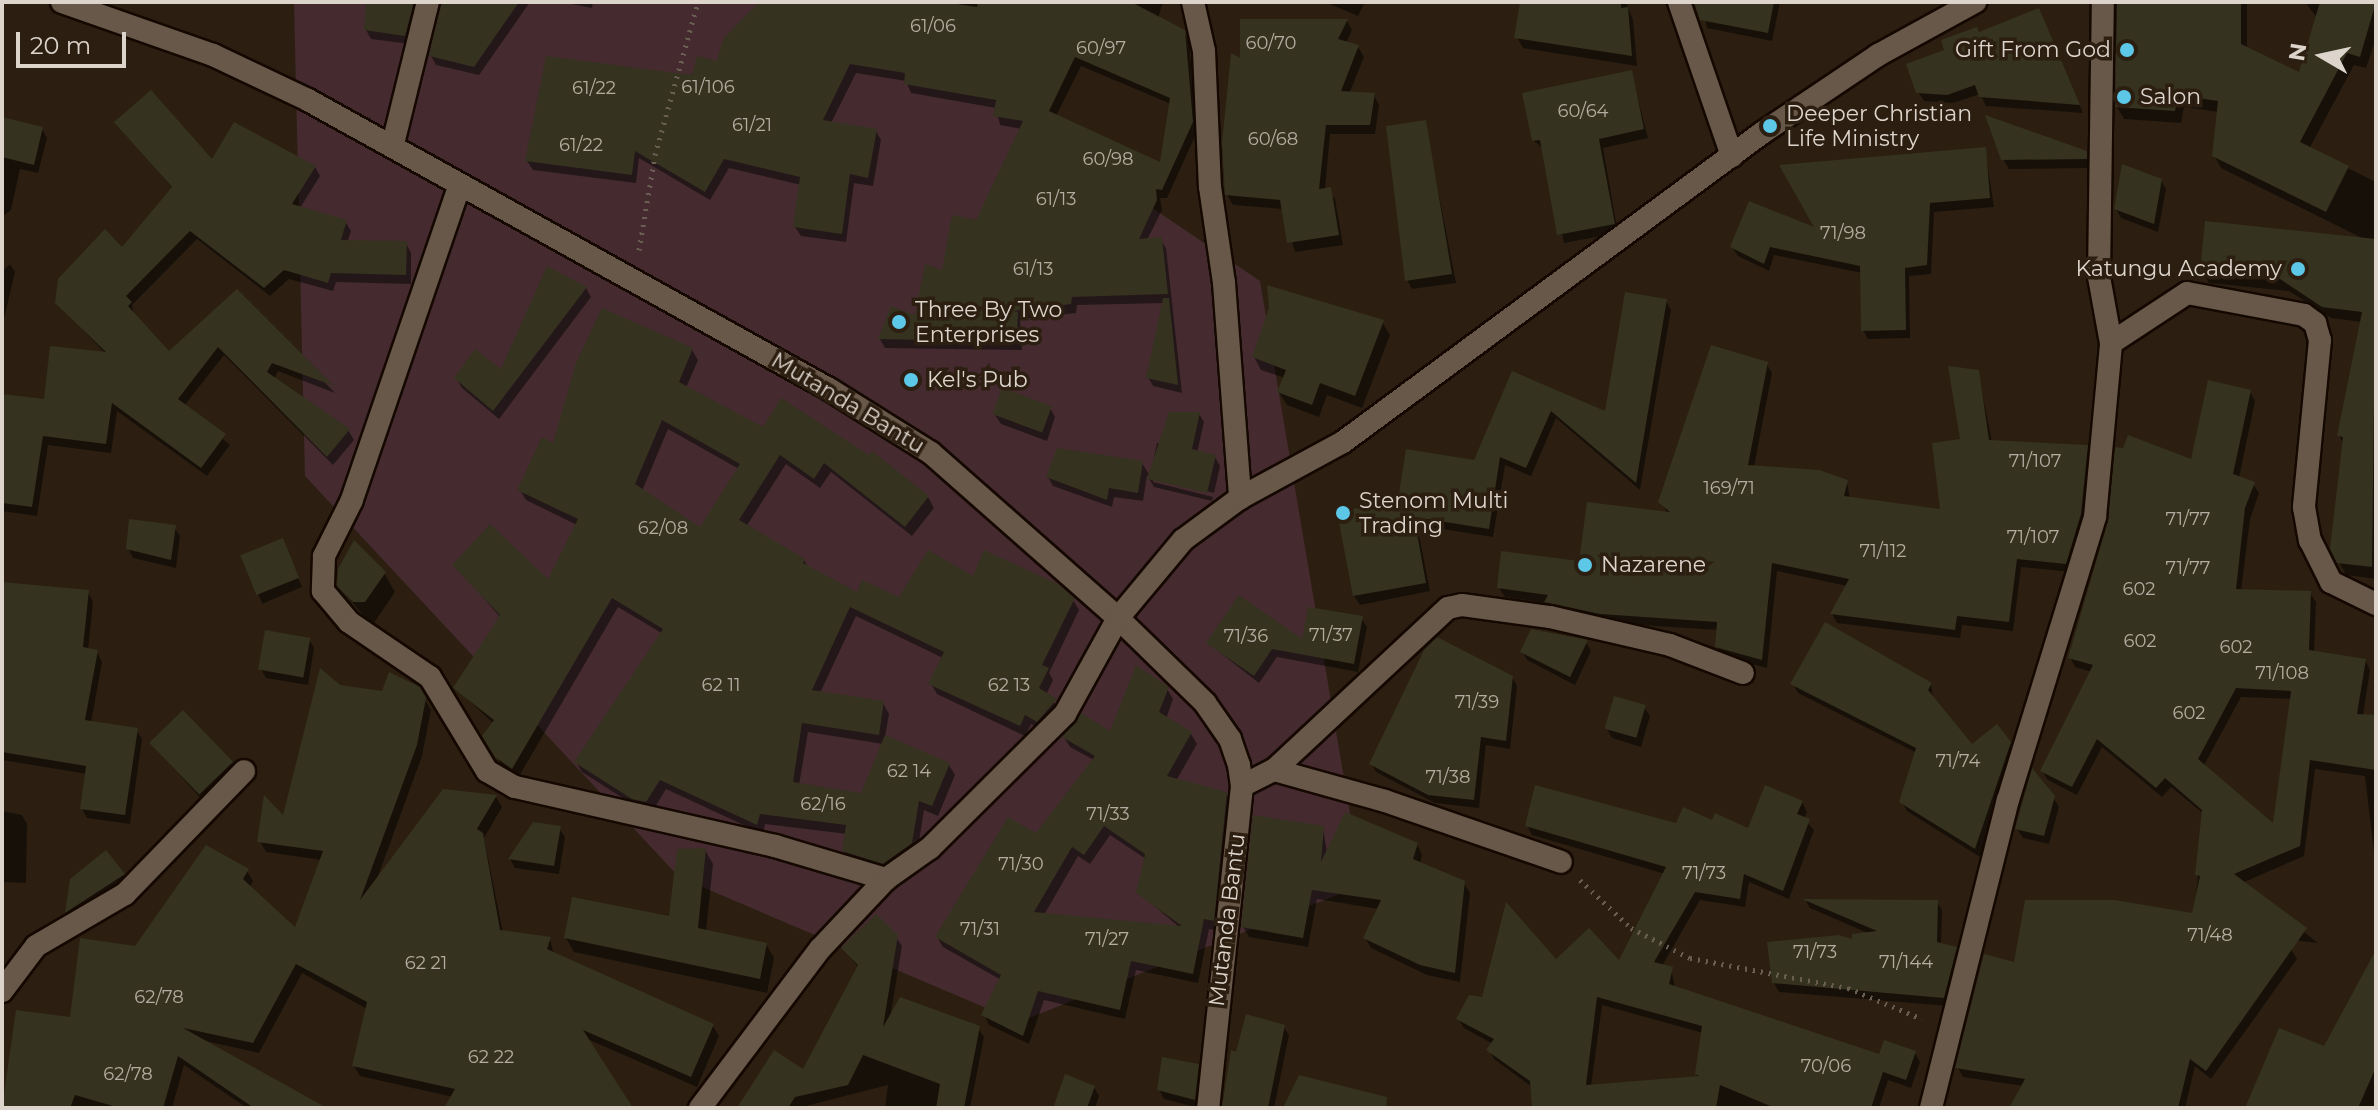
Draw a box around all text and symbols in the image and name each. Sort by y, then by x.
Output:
house number: 61/06 [910,15,956,37]
scale bar [20,16,130,66]
north arrow [2282,16,2362,96]
text: 20 m [30,31,91,60]
house number: 60/70 [1246,32,1296,54]
house number: 60/97 [1076,37,1126,59]
place label: Gift From God [1955,37,2111,63]
marker: Gift From God [2118,41,2136,59]
text: N [2283,41,2313,63]
house number: 61/106 [681,76,735,98]
house number: 61/22 [572,77,616,99]
place label: Salon [2140,84,2201,110]
marker: Salon [2115,88,2133,106]
house number: 60/64 [1557,100,1609,122]
place label: Deeper Christian Life Ministry [1786,100,1972,152]
house number: 61/21 [732,114,772,136]
marker: Deeper Christian Life Ministry [1761,117,1779,135]
house number: 60/68 [1248,128,1298,150]
house number: 61/22 [559,134,603,156]
house number: 60/98 [1083,148,1133,170]
house number: 61/13 [1036,188,1076,210]
house number: 71/98 [1820,222,1866,244]
place label: Katungu Academy [2075,256,2282,282]
house number: 61/13 [1013,258,1053,280]
marker: Katungu Academy [2289,260,2307,278]
place label: Three By Two Enterprises [915,296,1062,348]
marker: Three By Two Enterprises [890,313,908,331]
street label: Mutanda Bantu [767,347,929,459]
place label: Kel's Pub [927,367,1028,393]
marker: Kel's Pub [902,371,920,389]
house number: 71/107 [2009,450,2061,472]
house number: 169/71 [1703,477,1755,499]
place label: Stenom Multi Trading [1359,487,1508,538]
marker: Stenom Multi Trading [1334,504,1352,522]
house number: 71/77 [2166,508,2210,530]
house number: 62/08 [638,517,688,539]
house number: 71/107 [2007,526,2059,548]
house number: 71/112 [1859,540,1907,562]
place label: Nazarene [1601,552,1706,578]
marker: Nazarene [1576,556,1594,574]
house number: 71/77 [2166,557,2210,579]
house number: 602 [2122,578,2156,600]
house number: 71/37 [1309,624,1353,646]
house number: 71/36 [1224,625,1268,647]
house number: 602 [2123,630,2157,652]
house number: 602 [2219,636,2253,658]
house number: 71/108 [2255,662,2309,684]
house number: 62 11 [702,674,740,696]
house number: 62 13 [988,674,1030,696]
house number: 71/39 [1455,691,1499,713]
house number: 602 [2172,702,2206,724]
house number: 71/74 [1936,750,1980,772]
house number: 62 14 [887,760,931,782]
house number: 71/38 [1426,766,1470,788]
house number: 62/16 [800,793,846,815]
house number: 71/33 [1086,803,1130,825]
street label: Mutanda Bantu [1203,832,1251,1008]
house number: 71/30 [998,853,1044,875]
house number: 71/73 [1682,862,1726,884]
house number: 71/31 [960,918,1000,940]
house number: 71/48 [2187,924,2233,946]
house number: 71/27 [1085,928,1129,950]
house number: 71/73 [1793,941,1837,963]
house number: 71/144 [1879,951,1933,973]
house number: 62 21 [405,952,447,974]
house number: 62/78 [134,986,184,1008]
house number: 62 22 [468,1046,514,1068]
house number: 70/06 [1801,1055,1851,1077]
house number: 62/78 [103,1063,153,1085]

